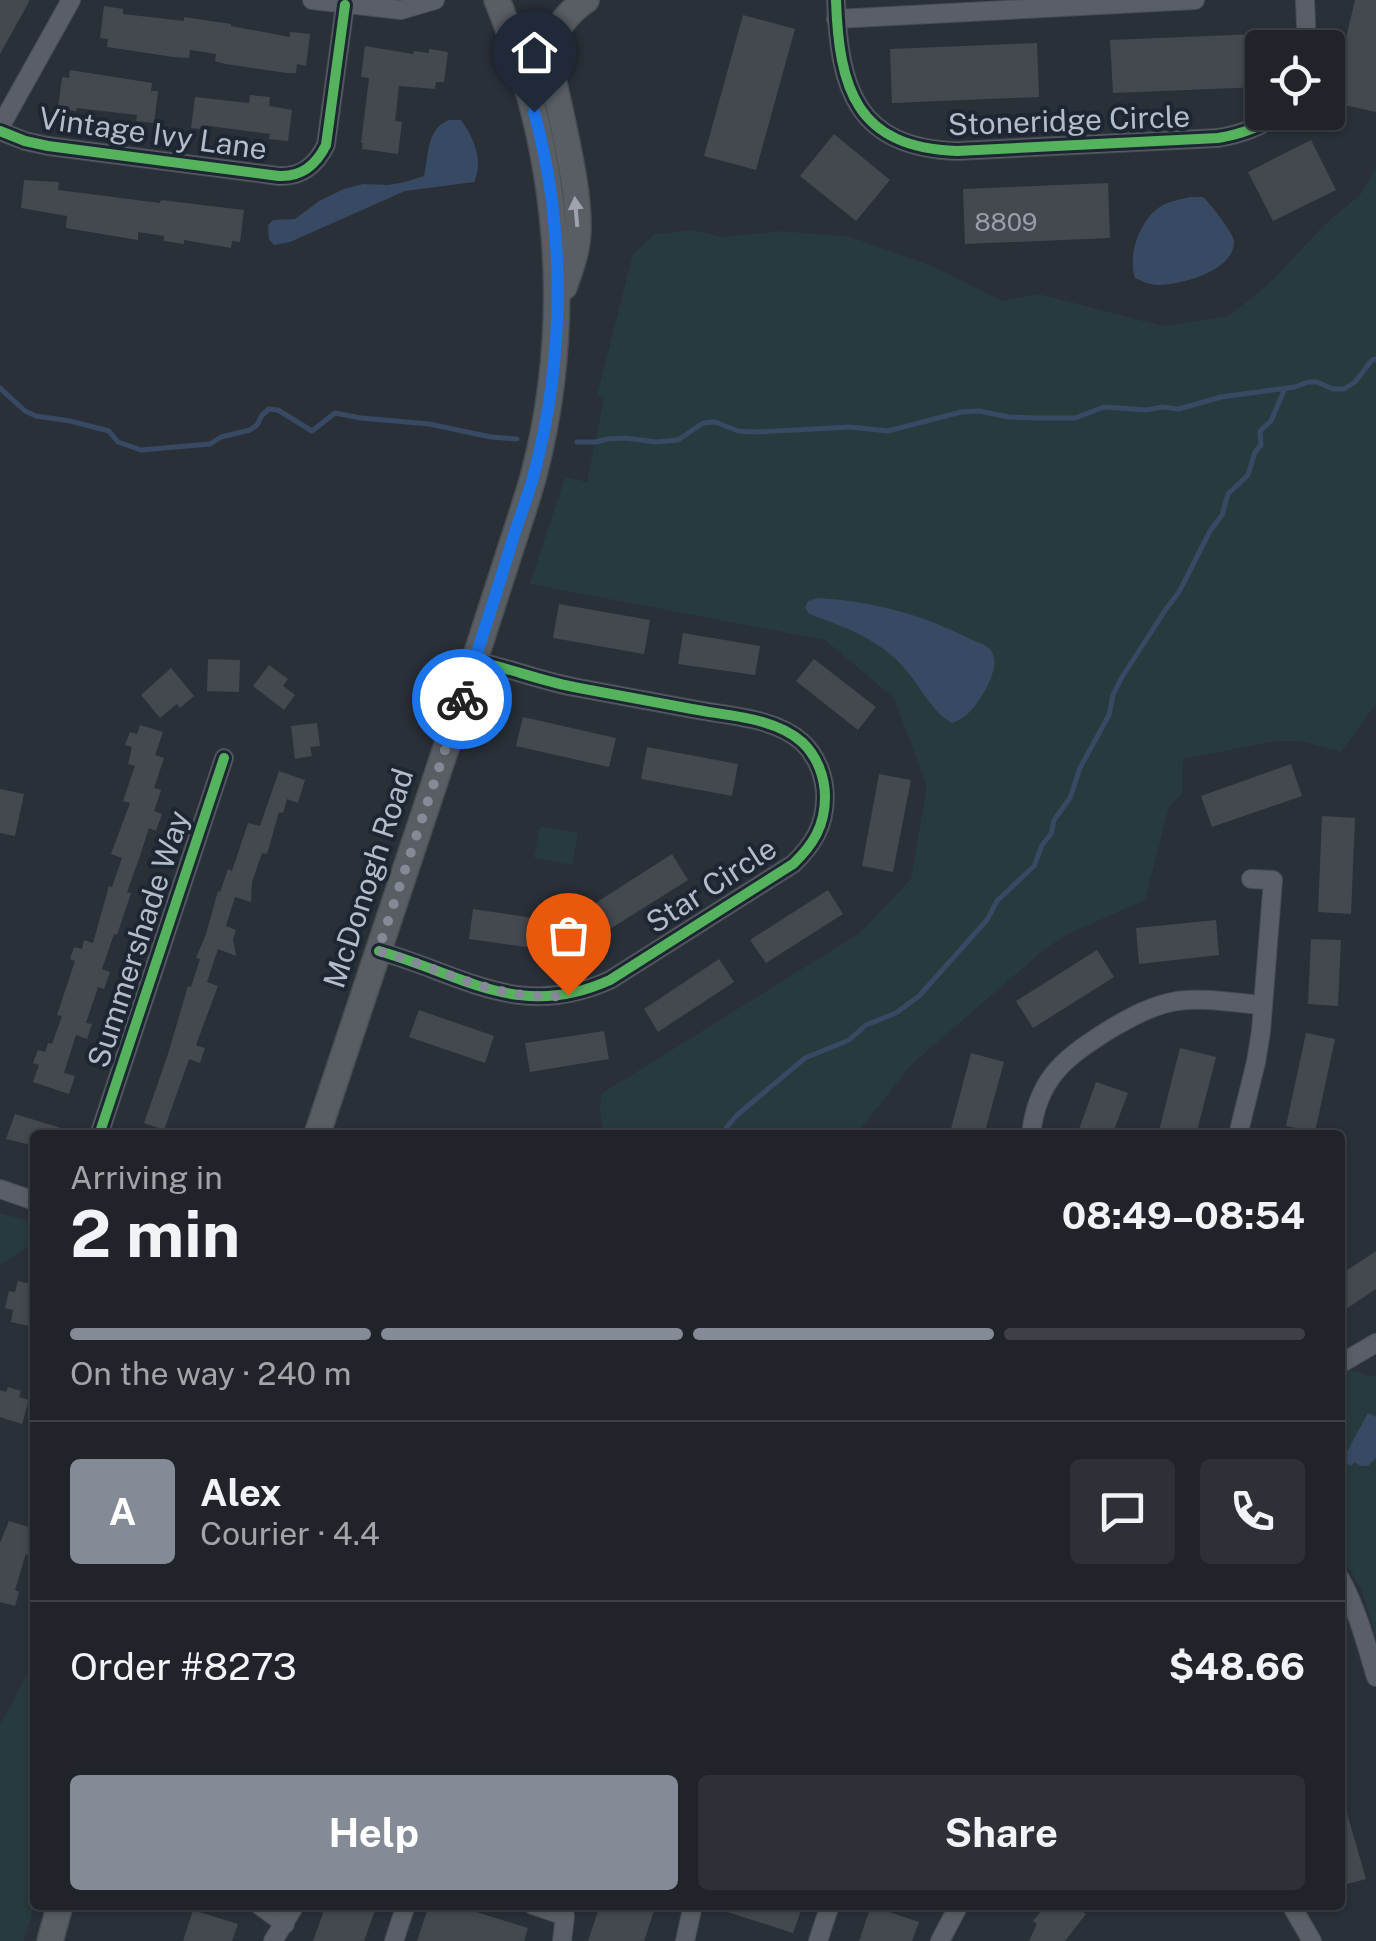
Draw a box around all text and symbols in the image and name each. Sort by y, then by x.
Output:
pin [492,10,577,113]
icon: home [507,25,562,80]
map controls [1245,30,1345,130]
button: locate [1245,30,1345,130]
street label: Stoneridge Circle [947,98,1191,142]
street label: Vintage Ivy Lane [37,99,269,167]
one-way arrow [568,196,584,228]
house number: 8809 [975,207,1037,237]
courier [412,649,512,749]
icon: bike [435,672,490,727]
street label: McDonogh Road [316,764,420,992]
street label: Summershade Way [79,806,197,1072]
street label: Star Circle [639,830,783,940]
pin [526,893,611,996]
icon: bag [541,908,596,963]
text: Arriving in [70,1159,223,1196]
text: 08:49–08:54 [1062,1193,1305,1238]
text: 2 min [70,1195,240,1272]
text: On the way · 240 m [70,1355,352,1392]
button: chat [1070,1459,1175,1564]
button: phone [1200,1459,1305,1564]
text: Alex [200,1470,282,1515]
text: A [109,1489,136,1534]
text: Courier · 4.4 [200,1515,380,1552]
text: Order #8273 [70,1644,297,1689]
text: $48.66 [1168,1644,1305,1689]
button: Help [70,1775,678,1890]
button: Share [698,1775,1305,1890]

